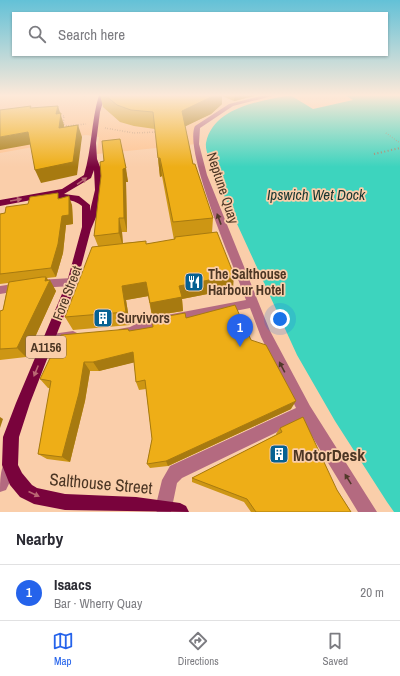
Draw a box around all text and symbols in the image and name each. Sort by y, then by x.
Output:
search box [12,12,388,56]
icon: search [26,23,48,45]
text: Search here [58,24,125,45]
street label: Neptune Quay [203,150,243,226]
one-way arrow [76,177,87,185]
water label: Ipswich Wet Dock [267,184,366,205]
one-way arrow [10,197,22,203]
one-way arrow [216,212,222,224]
street label: Fore Street [48,263,86,323]
place label: The Salthouse Harbour Hotel [208,265,286,299]
restaurant icon: The Salthouse Harbour Hotel [183,271,205,293]
building icon: Survivors [92,307,114,329]
place label: Survivors [117,309,170,327]
your location [270,309,290,329]
pin: 1 [227,314,253,347]
road number: A1156 [26,336,66,358]
one-way arrow [279,361,286,372]
one-way arrow [32,365,38,377]
building icon: MotorDesk [268,443,290,465]
place label: MotorDesk [293,443,365,466]
street label: Salthouse Street [49,467,153,499]
one-way arrow [344,474,352,484]
one-way arrow [28,492,40,498]
text: Nearby [16,527,63,550]
text: Isaacs [54,574,92,595]
text: 1 [26,584,32,601]
text: 20 m [360,584,384,601]
text: Bar · Wherry Quay [54,595,142,612]
tab: Map [52,630,74,668]
tab: Directions [178,630,219,668]
tab: Saved [323,630,348,668]

